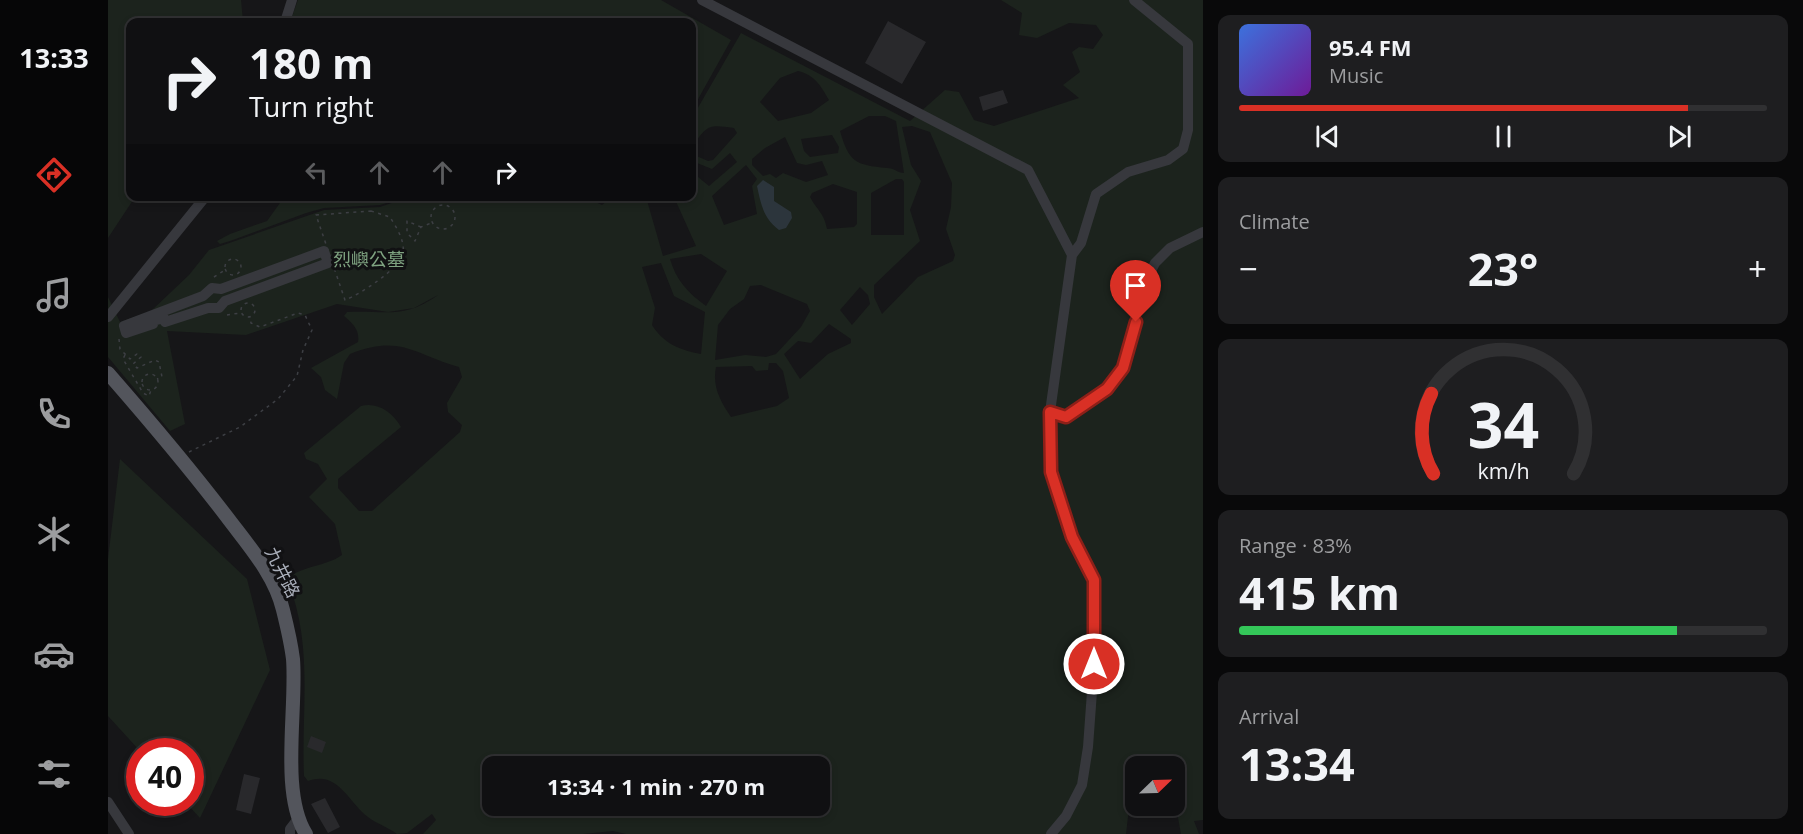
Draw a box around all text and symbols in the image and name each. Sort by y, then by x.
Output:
text: 95.4 FM [1329,32,1412,62]
text: 180 m [249,34,373,91]
text: 13:33 [19,39,89,76]
icon: right [150,42,228,120]
text: Music [1329,62,1383,89]
text: Turn right [249,88,374,125]
icon: previous [1311,120,1344,153]
icon: pause [1487,120,1520,153]
icon: next [1663,120,1696,153]
icon: directions [33,154,75,196]
icon: left [300,156,333,189]
icon: ahead [363,156,396,189]
icon: ahead [426,156,459,189]
icon: right [489,156,522,189]
text: Climate [1239,208,1310,235]
text: 23° [1468,238,1538,299]
text: − [1239,246,1258,291]
text: + [1748,246,1767,291]
park label: 烈嶼公墓 [333,247,405,271]
pin [1110,260,1161,322]
icon: arrive [1119,269,1152,302]
icon: music [33,274,75,316]
text: 34 [1467,381,1539,466]
icon: phone [33,393,75,435]
text: km/h [1477,456,1529,485]
icon: climate [33,513,75,555]
text: Range · 83% [1239,532,1352,559]
street label: 九井路 [260,542,306,602]
text: 415 km [1239,562,1400,623]
position arrow [1062,632,1126,696]
icon: car [33,633,75,675]
text: Arrival [1239,703,1299,730]
text: 13:34 [1239,733,1355,794]
speed limit sign: 40 [126,738,204,816]
icon: filters [33,753,75,795]
north arrow [1125,756,1185,816]
map controls [1125,756,1185,816]
text: 13:34 · 1 min · 270 m [547,771,765,801]

